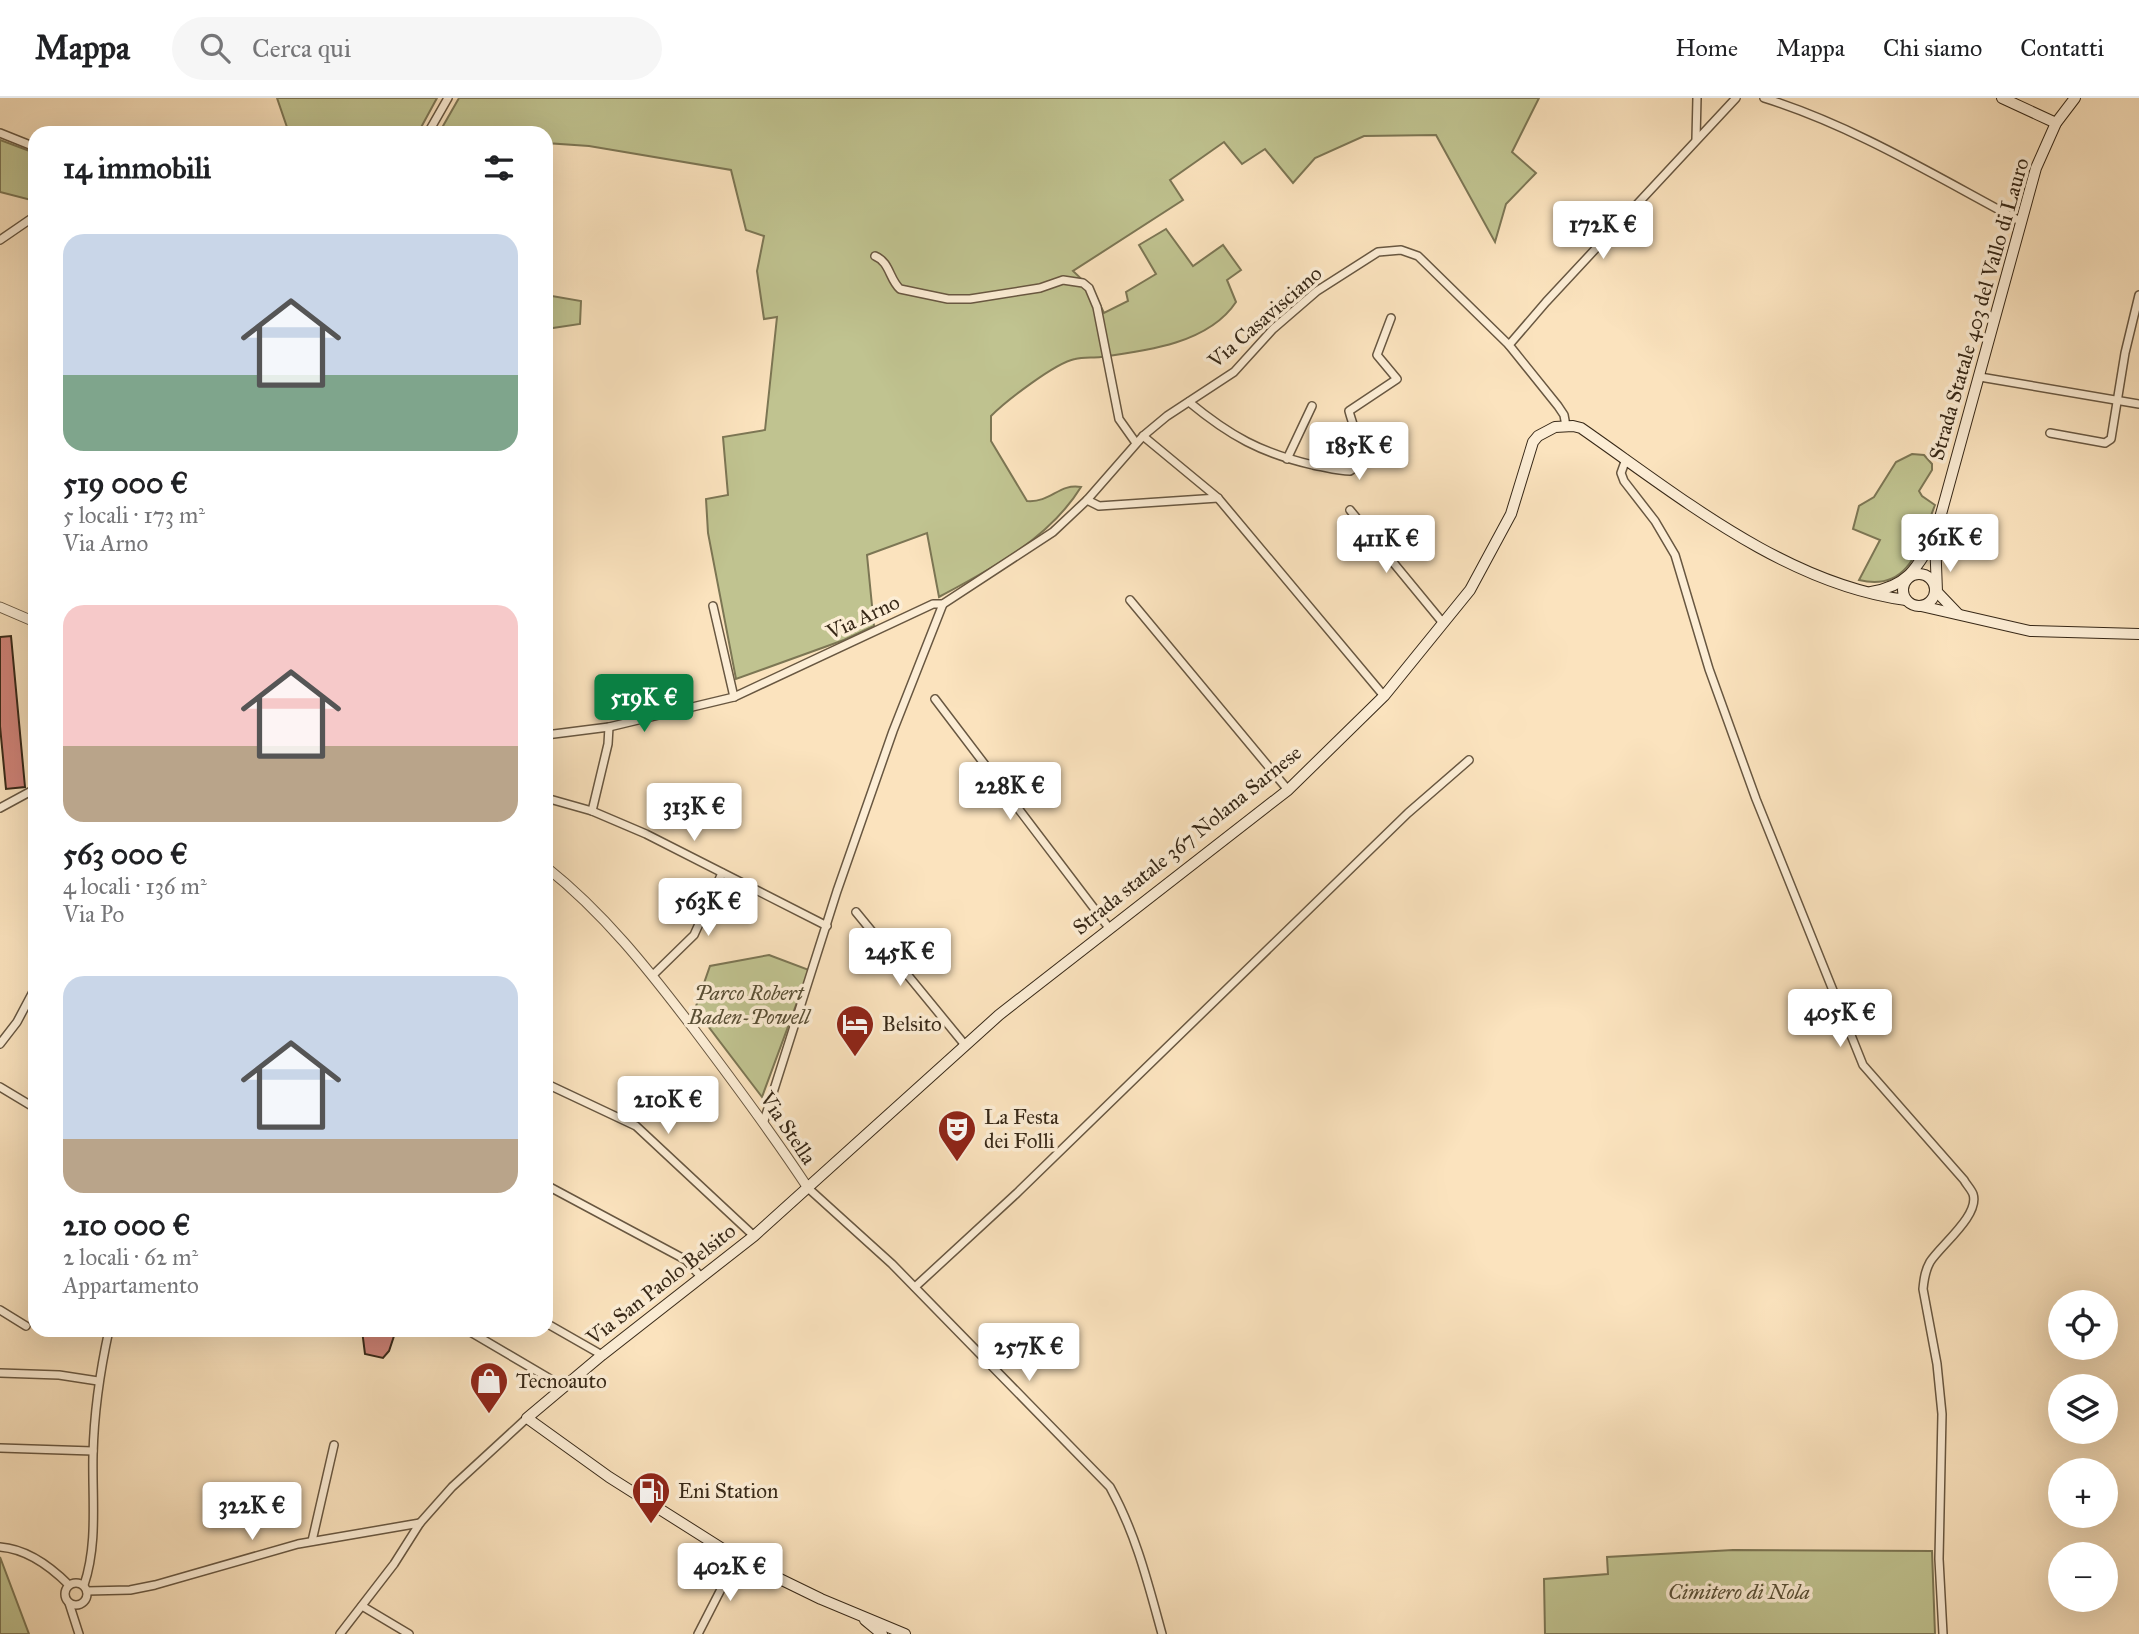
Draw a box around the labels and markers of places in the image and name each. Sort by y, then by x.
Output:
pin: 172K € [1546,202,1660,261]
pin: 185K € [1302,422,1416,482]
pin: 361K € [1893,514,2007,574]
pin: 411K € [1329,516,1443,575]
pin: 519K € [587,674,701,734]
pin: 228K € [953,762,1067,822]
pin: 313K € [637,784,751,843]
pin: 563K € [651,878,765,938]
pin: 245K € [843,928,957,988]
pin: 405K € [1783,990,1897,1049]
hotel icon: Belsito [834,1003,876,1058]
place label: Belsito [882,1011,942,1037]
pin: 210K € [611,1076,725,1136]
place label: La Festa dei Folli [984,1104,1059,1154]
theatre icon: La Festa dei Folli [936,1108,978,1163]
pin: 257K € [972,1324,1086,1383]
shop icon: Tecnoauto [468,1360,510,1415]
place label: Tecnoauto [516,1368,607,1394]
fuel station icon: Eni Station [630,1470,672,1525]
place label: Eni Station [678,1478,778,1504]
pin: 322K € [195,1482,309,1542]
pin: 402K € [673,1544,787,1603]

